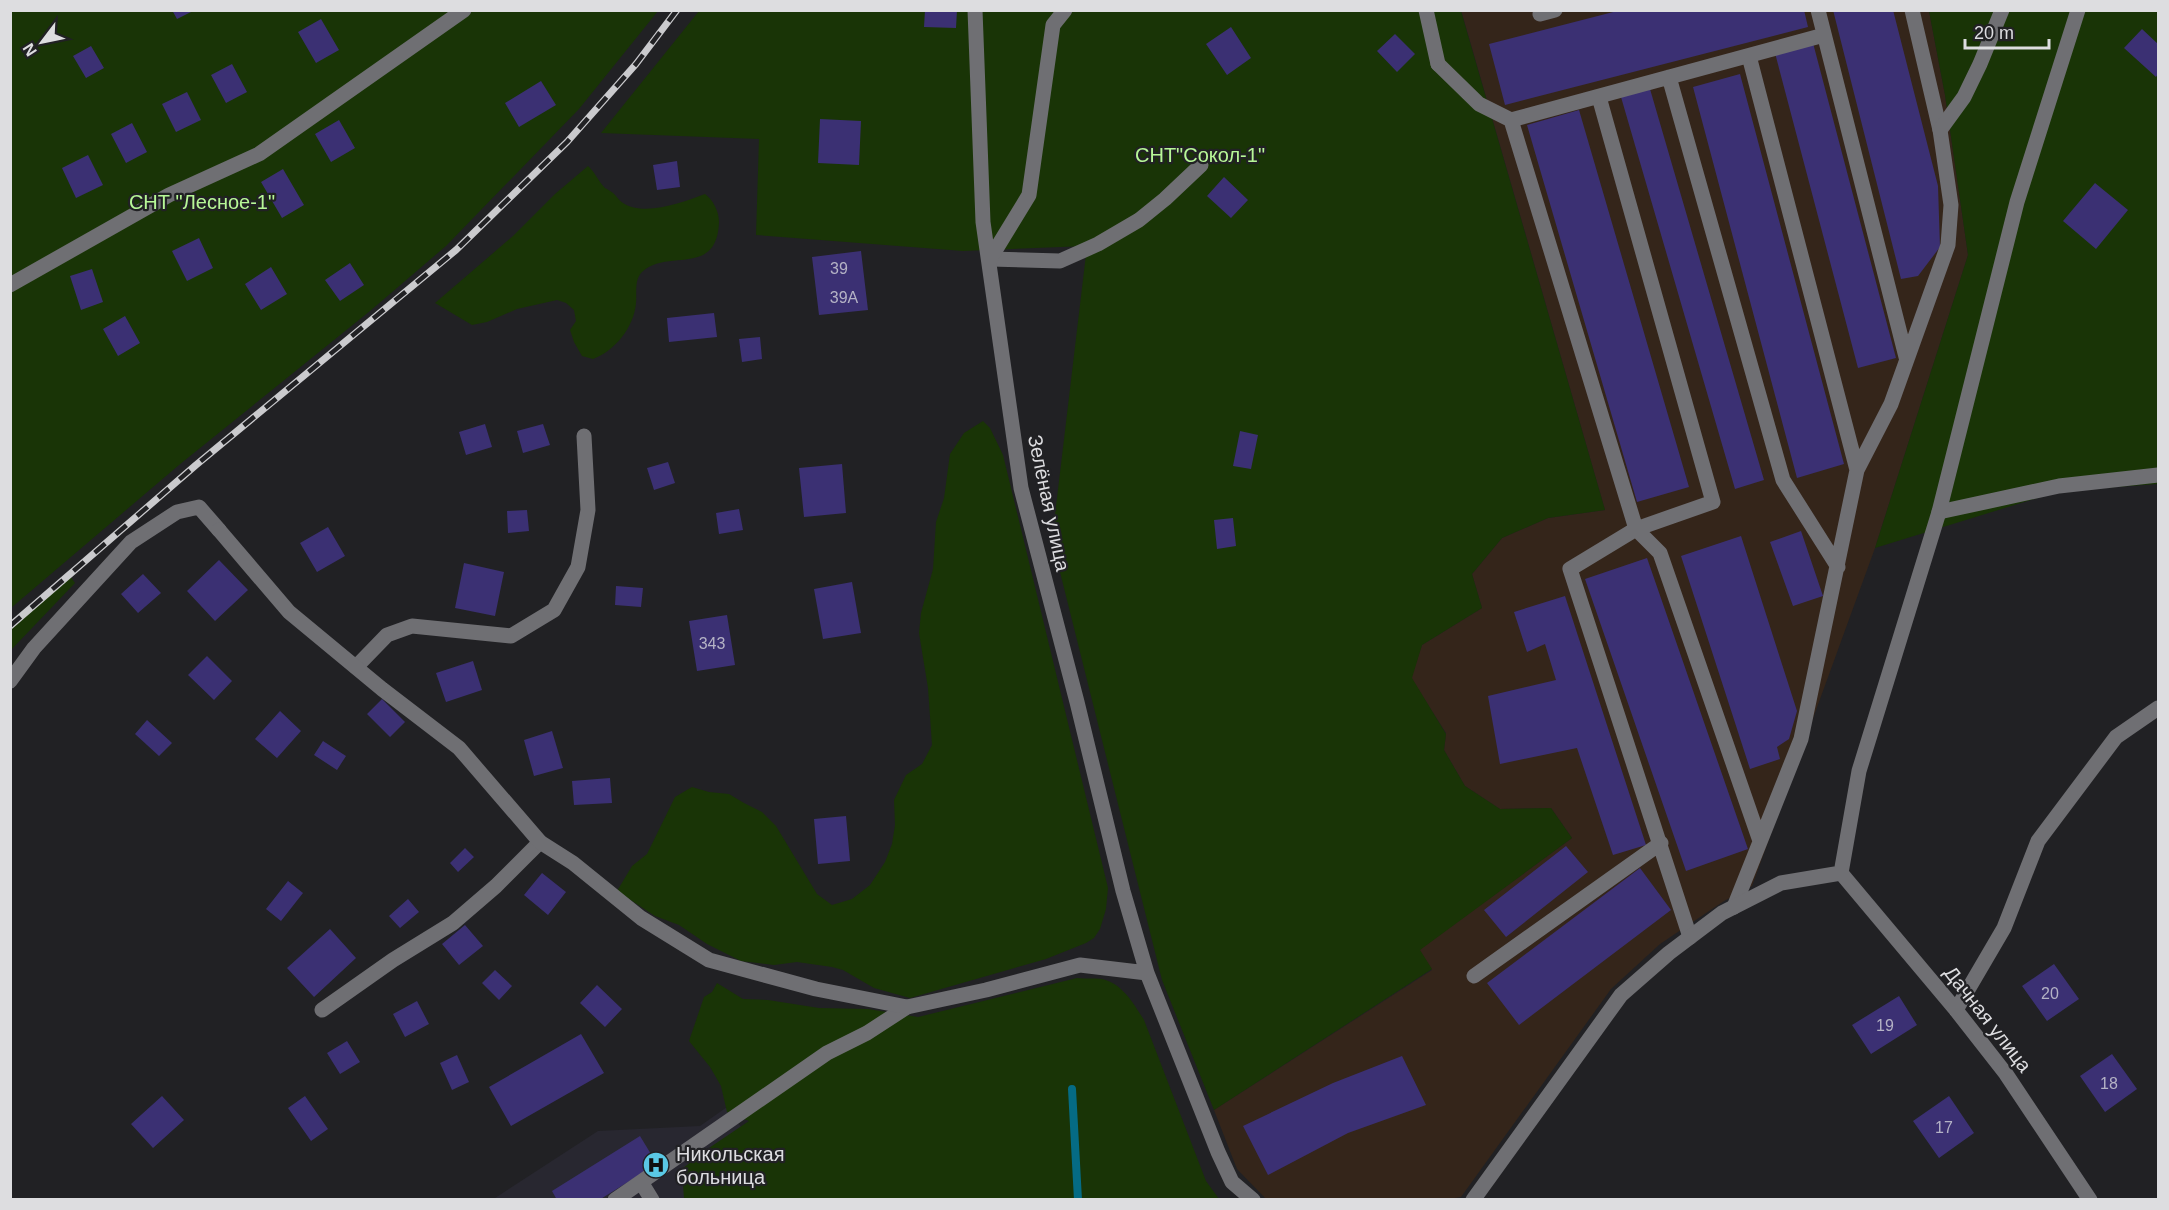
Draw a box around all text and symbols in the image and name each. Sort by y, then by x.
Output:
north arrow [12,12,72,72]
scale bar [1965,12,2049,50]
text: 20 m [1974,23,2014,43]
text: N [19,40,40,59]
park label: СНТ"Сокол-1" [1135,144,1265,166]
park label: СНТ "Лесное-1" [129,191,275,213]
house number: 39 [830,260,848,277]
house number: 39А [830,289,859,306]
street label: Зелёная улица [1024,433,1074,574]
house number: 343 [699,635,725,652]
street label: Дачная улица [1940,962,2037,1077]
house number: 20 [2041,985,2059,1002]
house number: 19 [1876,1017,1894,1034]
house number: 18 [2100,1075,2118,1092]
house number: 17 [1935,1119,1953,1136]
place label: Никольская больница [676,1143,785,1188]
hospital icon: Никольская больница [641,1150,671,1180]

